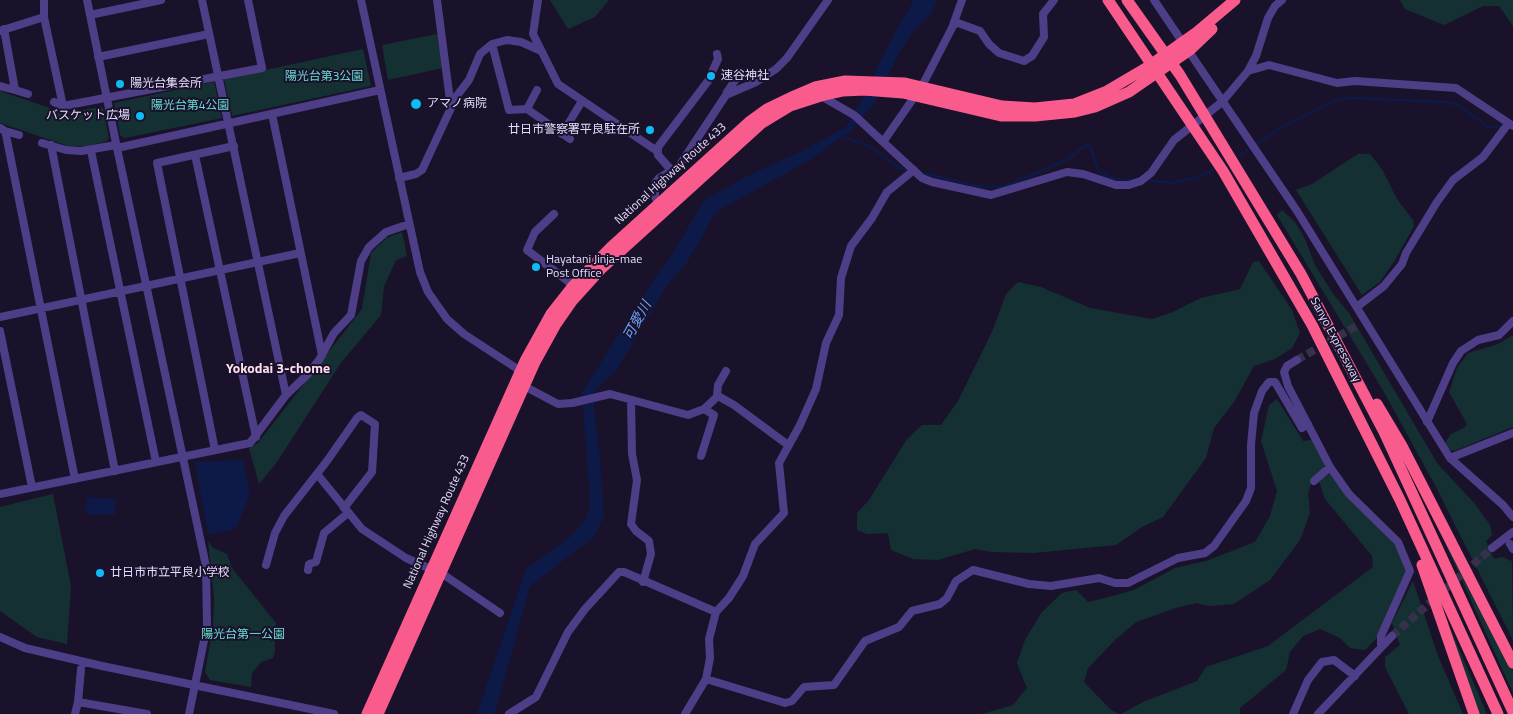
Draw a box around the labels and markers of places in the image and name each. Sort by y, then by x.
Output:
place label: 速谷神社 [721,69,769,83]
marker: 速谷神社 [705,70,717,82]
place label: 陽光台集会所 [130,77,202,91]
marker: 陽光台集会所 [114,78,126,90]
marker: アマノ病院 [409,97,423,111]
place label: アマノ病院 [427,97,487,111]
place label: バスケット広場 [46,109,130,123]
marker: バスケット広場 [134,110,146,122]
place label: 廿日市警察署平良駐在所 [508,123,640,137]
marker: 廿日市警察署平良駐在所 [644,124,656,136]
place label: Hayatani Jinja-mae Post Office [546,253,642,281]
marker: Hayatani Jinja-mae Post Office [530,261,542,273]
place label: 廿日市市立平良小学校 [110,566,230,580]
marker: 廿日市市立平良小学校 [94,567,106,579]

